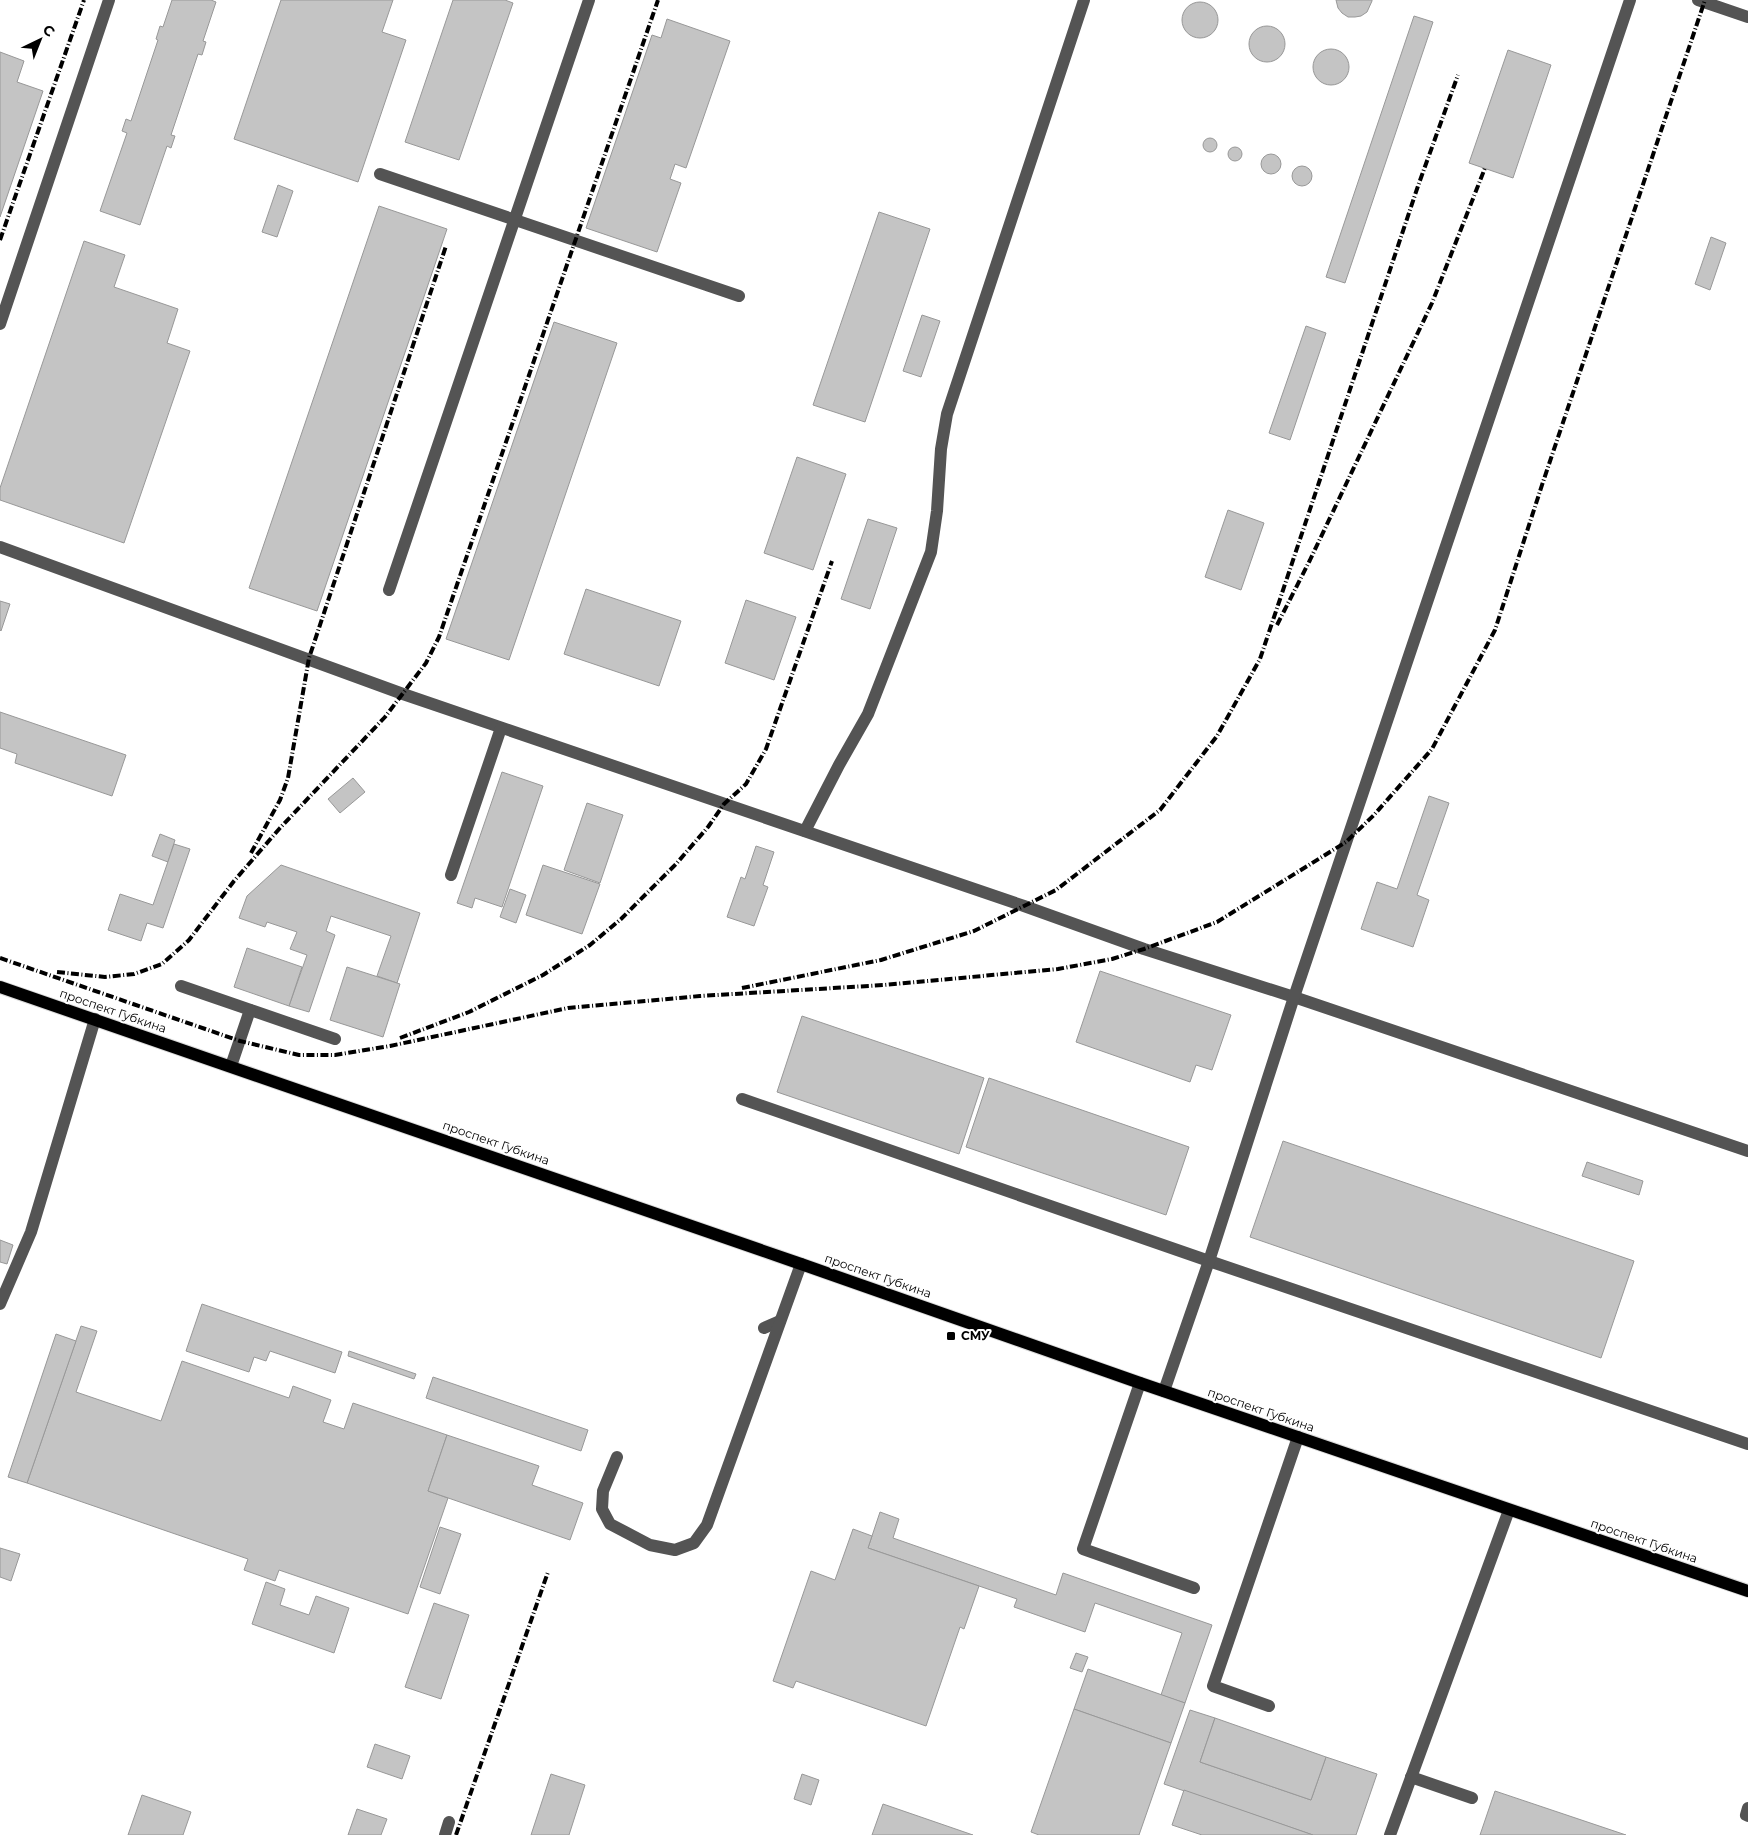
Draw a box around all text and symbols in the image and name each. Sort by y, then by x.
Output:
north arrow [15,15,65,65]
text: С [39,20,59,41]
street label: проспект Губкина [58,985,169,1036]
street label: проспект Губкина [441,1117,552,1168]
street label: проспект Губкина [823,1250,934,1301]
place label: СМУ [961,1328,990,1343]
marker: СМУ [945,1330,957,1342]
street label: проспект Губкина [1206,1384,1317,1435]
street label: проспект Губкина [1589,1515,1700,1566]

